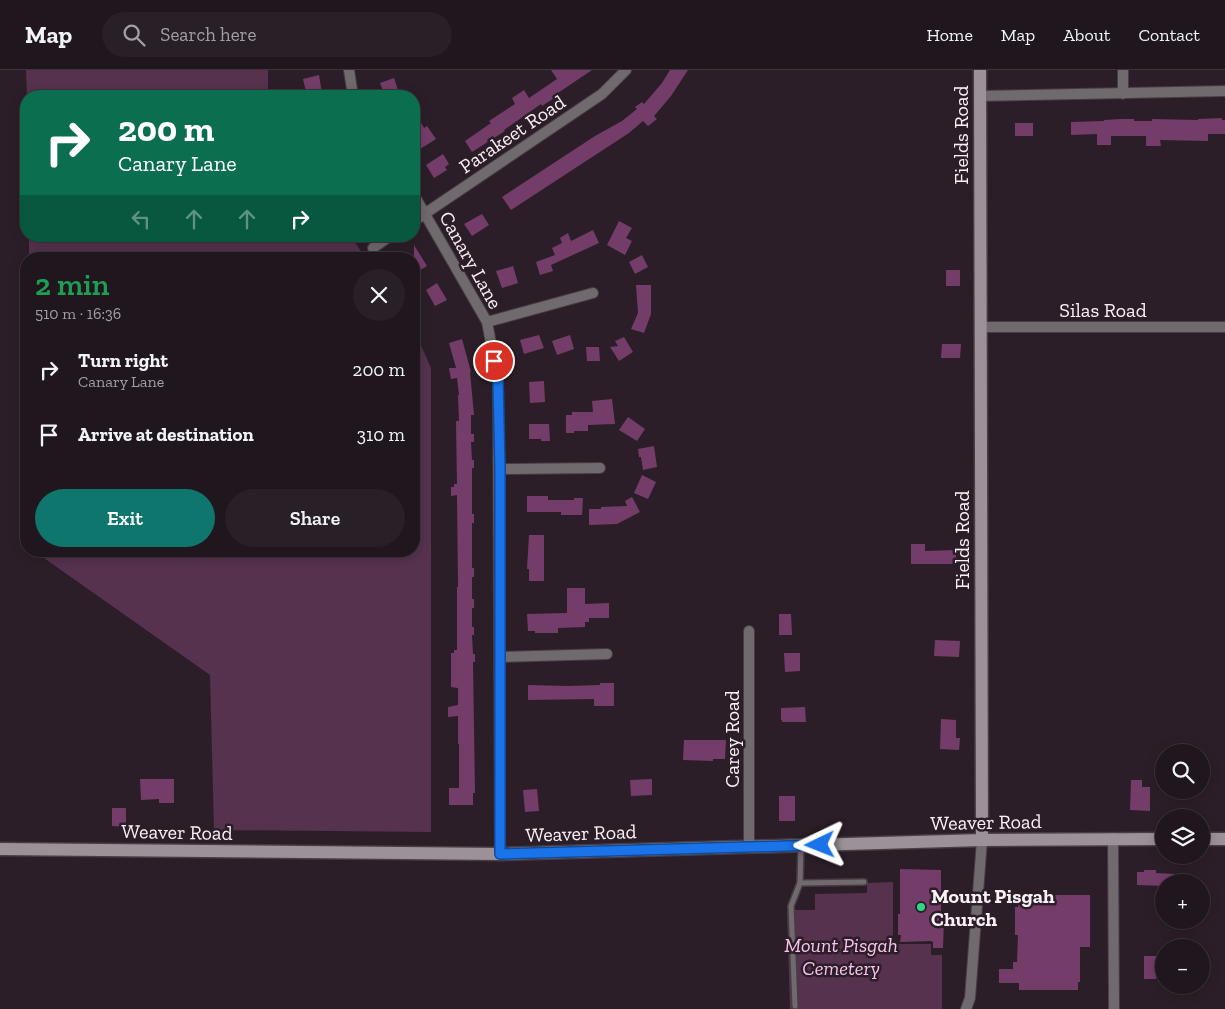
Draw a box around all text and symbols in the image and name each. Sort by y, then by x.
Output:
search box [102,12,452,57]
text: Map [25,20,72,49]
icon: search [120,21,148,49]
text: Search here [160,23,257,46]
text: Home [926,24,973,46]
text: Map [1001,24,1035,46]
text: About [1063,24,1110,46]
text: Contact [1138,24,1200,46]
street label: Fields Road [949,86,973,184]
street label: Parakeet Road [454,90,570,178]
text: 200 m [118,108,214,150]
icon: right [35,110,100,175]
text: Canary Lane [118,150,237,177]
icon: left [127,205,155,233]
icon: ahead [180,205,208,233]
icon: ahead [233,205,261,233]
icon: right [286,205,314,233]
street label: Canary Lane [434,207,508,313]
text: 2 min [35,267,109,303]
button: close [353,269,405,321]
street label: Silas Road [1059,298,1147,322]
text: 510 m · 16:36 [35,304,121,323]
pin [473,340,515,382]
icon: arrive [480,347,508,375]
text: Turn right [78,349,168,372]
icon: right [35,356,63,384]
text: 200 m [353,358,405,381]
text: Canary Lane [78,372,164,391]
icon: arrive [35,421,63,449]
text: Arrive at destination [78,423,254,446]
text: 310 m [357,423,405,446]
button: Exit [35,489,215,547]
button: Share [225,489,405,547]
street label: Fields Road [950,491,974,589]
street label: Carey Road [720,690,744,788]
map controls [1155,744,1210,994]
button: search [1155,744,1210,799]
street label: Weaver Road [930,809,1042,835]
button: layers [1155,809,1210,864]
position arrow [793,818,845,870]
street label: Weaver Road [121,819,233,845]
street label: Weaver Road [525,819,637,847]
button: + [1155,874,1210,929]
place label: Mount Pisgah Church [931,884,1055,931]
marker: Mount Pisgah Church [915,901,927,913]
park label: Mount Pisgah Cemetery [784,933,898,980]
button: − [1155,939,1210,994]

